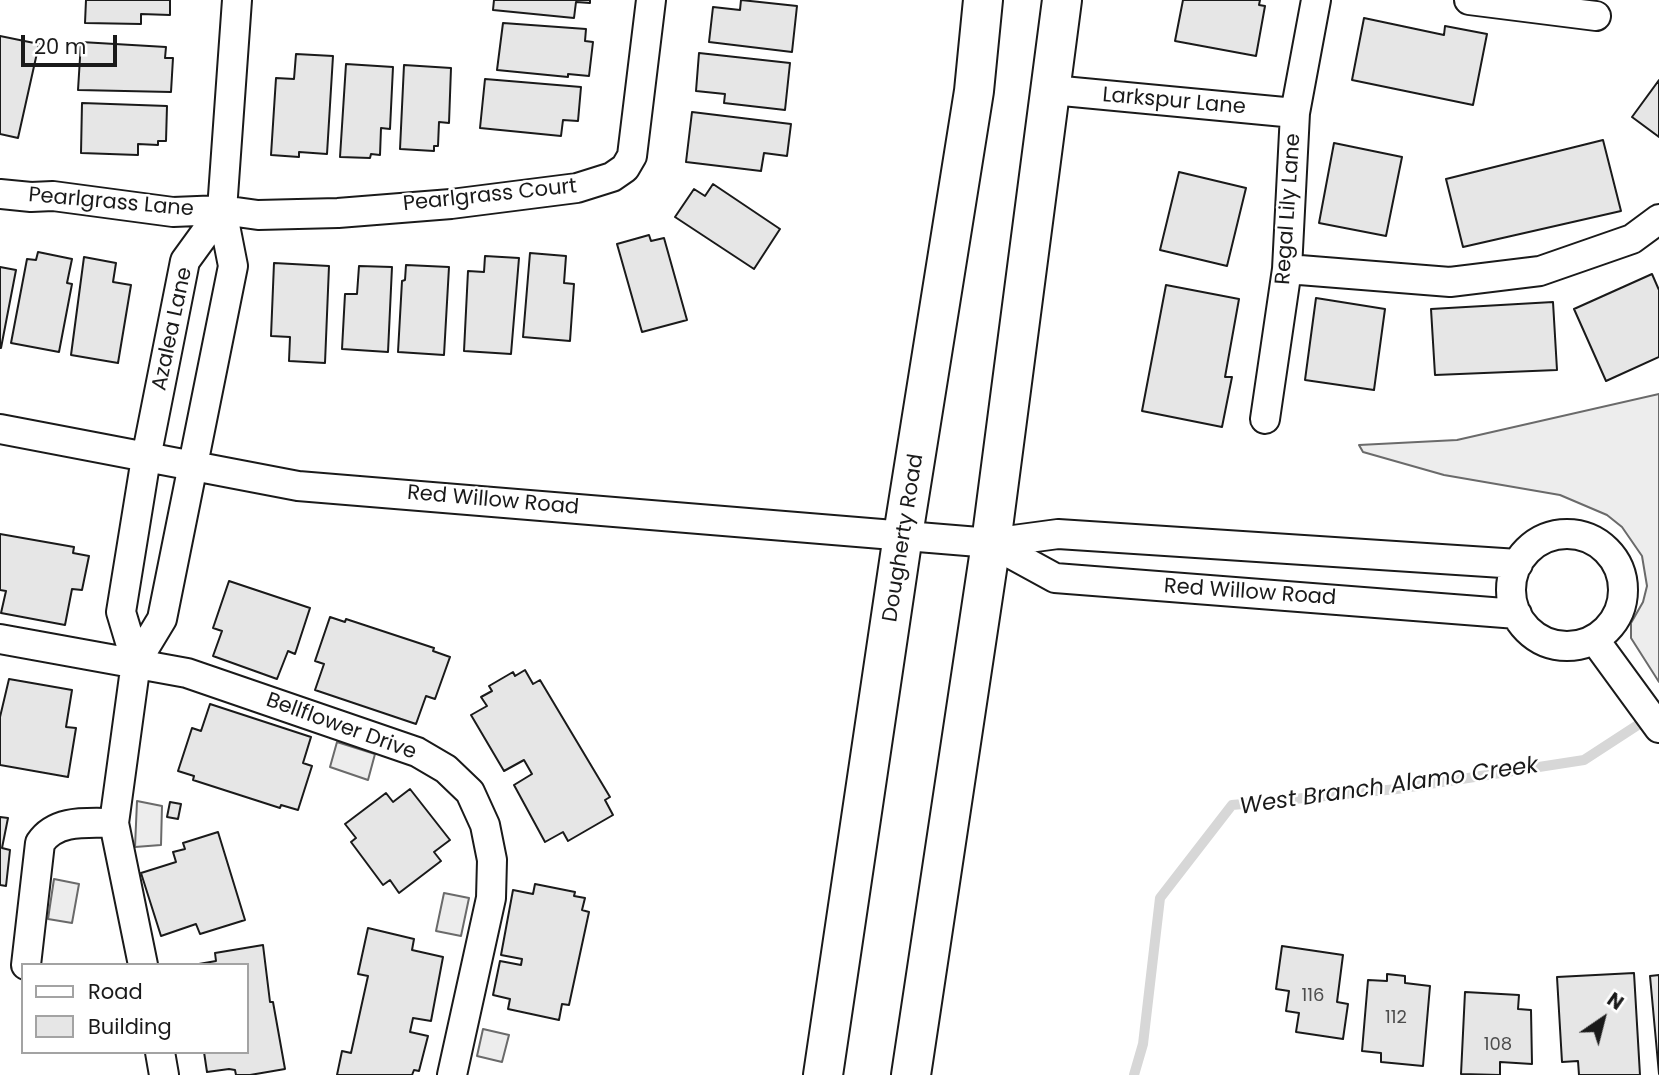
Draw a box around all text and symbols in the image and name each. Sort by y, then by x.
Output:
scale bar [24,21,121,65]
text: 20 m [34,32,87,61]
street label: Larkspur Lane [1101,83,1247,121]
street label: Regal Lily Lane [1271,133,1307,285]
street label: Pearlgrass Court [402,174,578,218]
street label: Pearlgrass Lane [27,183,195,223]
street label: Azalea Lane [148,265,198,393]
street label: Dougherty Road [878,452,930,624]
street label: Red Willow Road [406,481,580,521]
street label: Red Willow Road [1163,574,1337,612]
street label: Bellflower Drive [262,688,420,766]
water label: West Branch Alamo Creek [1238,752,1540,822]
legend [21,963,248,1054]
text: Road [88,977,143,1006]
north arrow [1568,984,1638,1054]
house number: 116 [1302,985,1324,1007]
text: N [1602,986,1629,1017]
house number: 112 [1385,1007,1407,1029]
text: Building [88,1012,172,1041]
house number: 108 [1484,1034,1512,1056]

